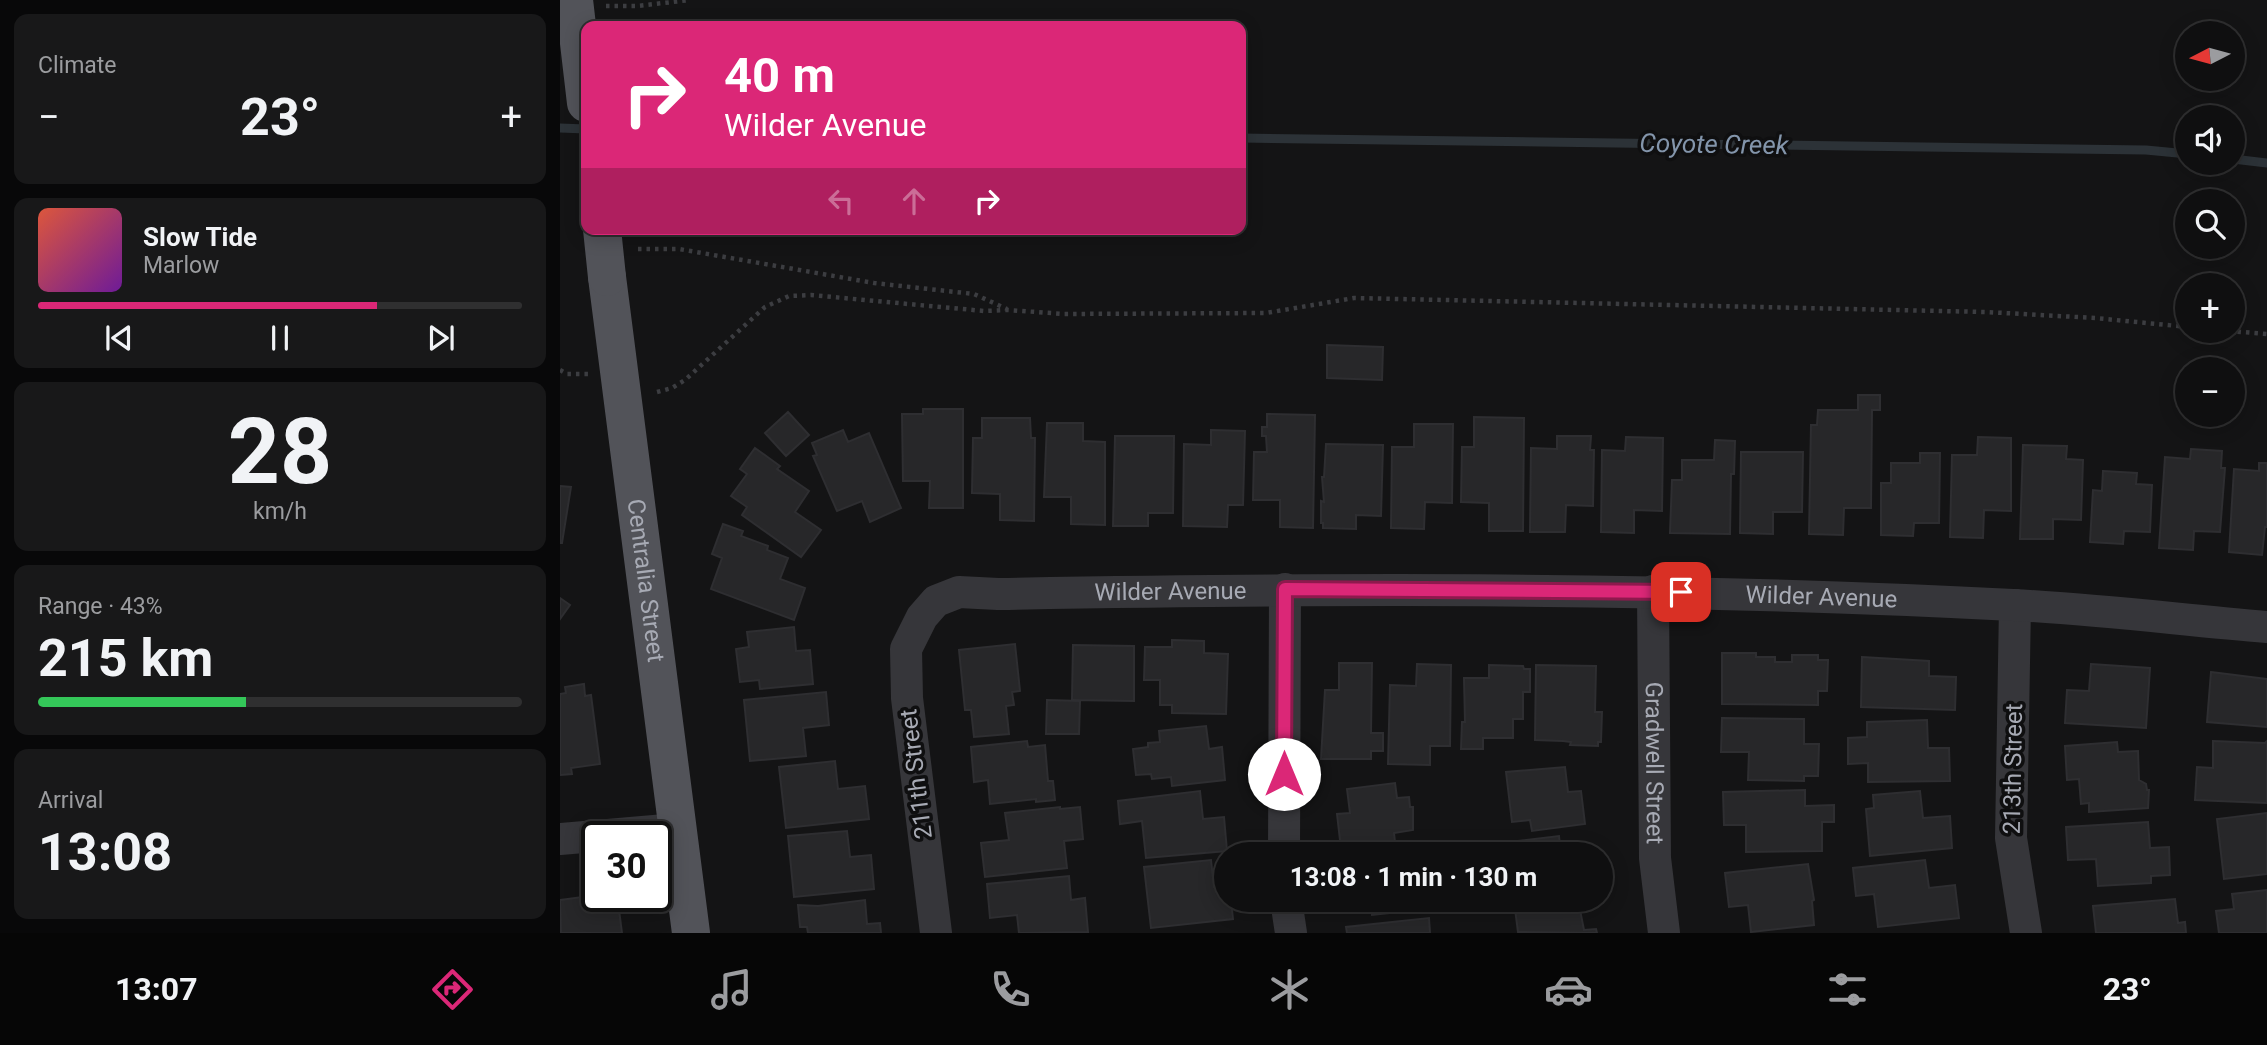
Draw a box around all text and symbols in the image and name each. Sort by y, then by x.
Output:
north arrow [2175,21,2245,91]
map controls [2175,21,2245,427]
text: 40 m [724,47,835,104]
icon: right [609,49,700,140]
text: Climate [38,52,117,79]
text: 23° [240,87,320,148]
text: − [38,95,60,139]
text: + [500,95,522,139]
button: sound [2175,105,2245,175]
text: Wilder Avenue [724,106,926,144]
water label: Coyote Creek [1639,128,1790,160]
icon: left [822,182,860,220]
icon: ahead [895,182,933,220]
icon: right [968,182,1006,220]
button: search [2175,189,2245,259]
text: Slow Tide [143,222,257,252]
text: Marlow [143,252,219,279]
button: + [2175,273,2245,343]
icon: previous [100,319,138,357]
icon: pause [261,319,299,357]
icon: next [422,319,460,357]
button: − [2175,357,2245,427]
text: 28 [228,399,332,505]
street label: Centralia Street [622,497,670,664]
text: km/h [253,498,307,525]
pin [1651,562,1711,622]
icon: arrive [1662,573,1700,611]
street label: Wilder Avenue [1094,577,1246,606]
street label: Wilder Avenue [1745,580,1898,614]
text: Range · 43% [38,593,163,620]
text: 215 km [38,628,213,689]
street label: Gradwell Street [1640,682,1669,844]
street label: 213th Street [1998,703,2028,835]
street label: 211th Street [894,707,938,841]
position arrow [1247,737,1321,811]
text: Arrival [38,787,103,814]
speed limit sign: 30 [581,821,672,912]
text: 13:08 [38,822,172,883]
text: 13:08 · 1 min · 130 m [1290,862,1537,892]
icon: directions [428,965,477,1014]
icon: music [707,965,756,1014]
icon: phone [986,965,1035,1014]
icon: climate [1265,965,1314,1014]
icon: car [1544,965,1593,1014]
icon: filters [1823,965,1872,1014]
text: 13:07 [115,970,198,1008]
text: 23° [2103,970,2152,1008]

